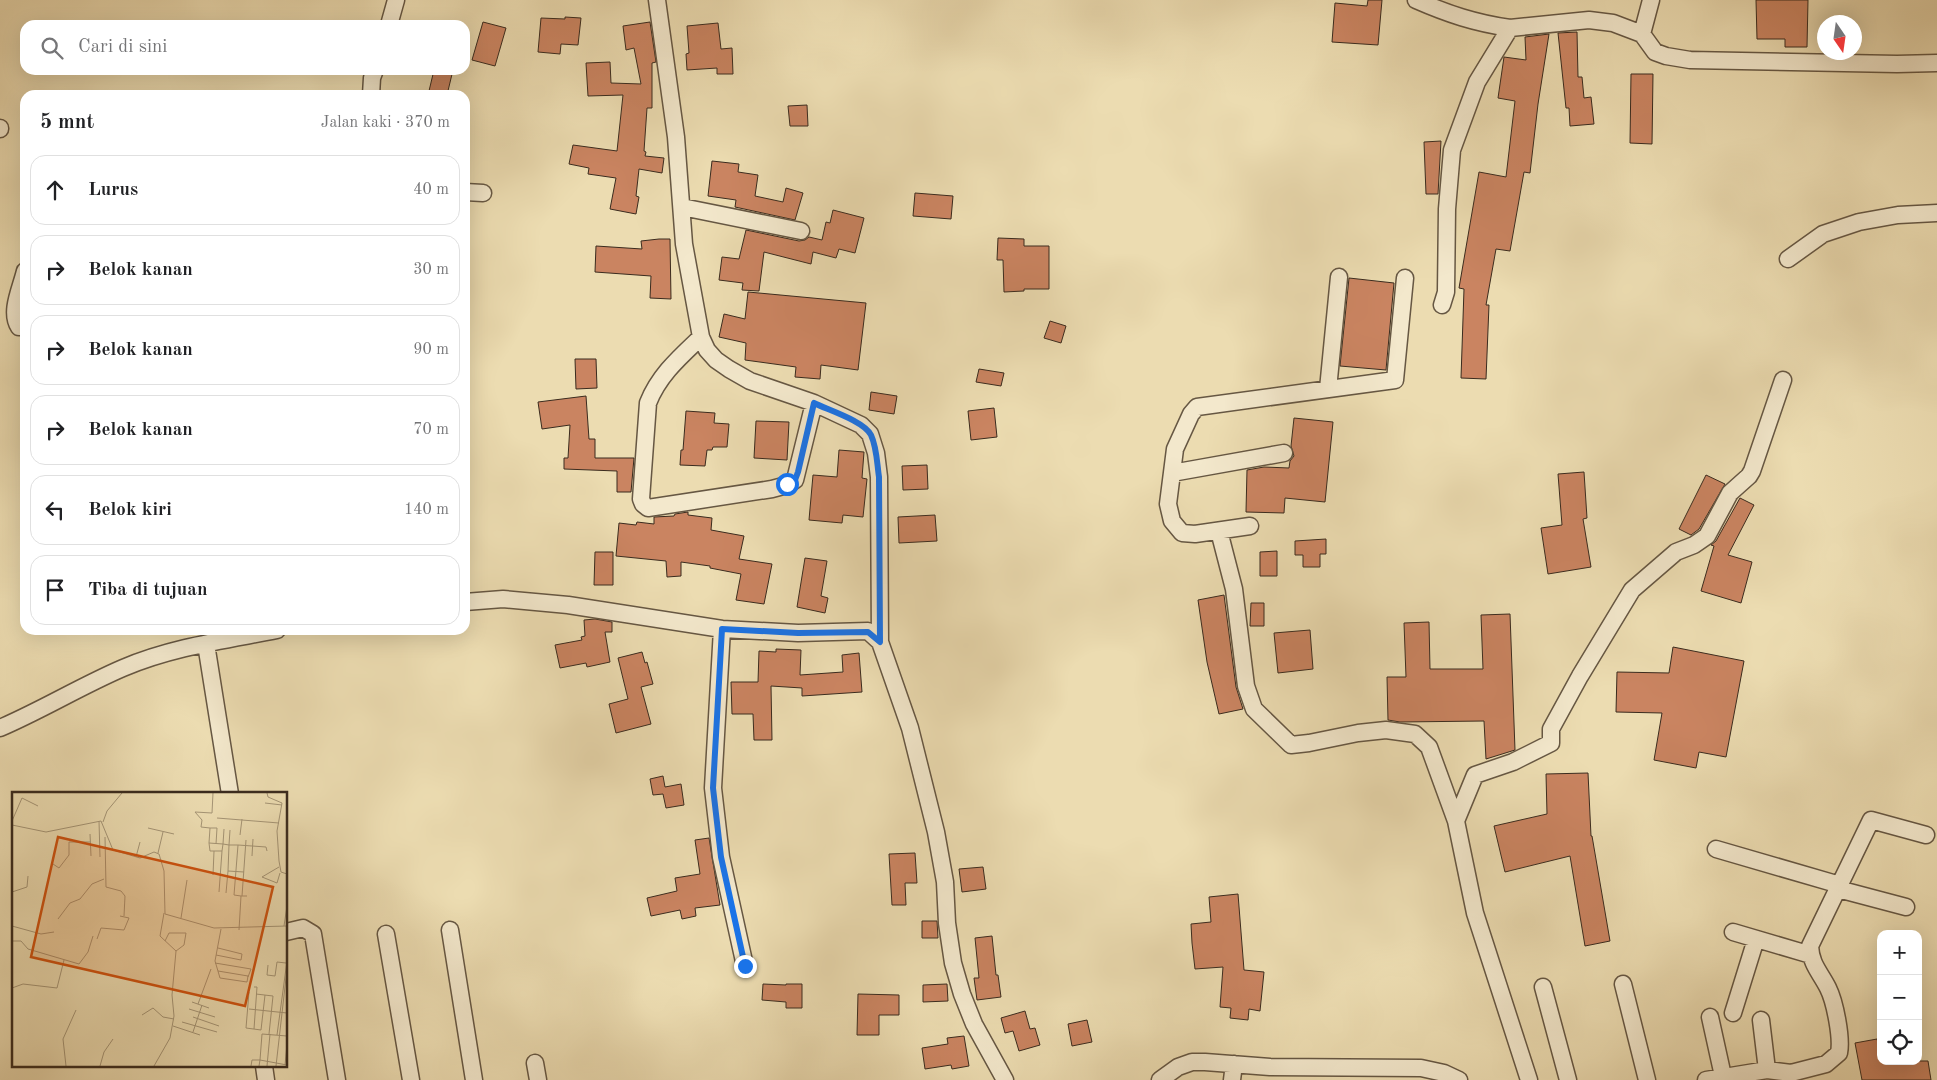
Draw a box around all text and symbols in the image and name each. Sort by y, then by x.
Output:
north arrow [1817,15,1862,60]
search box [20,20,470,75]
icon: search [38,34,66,62]
text: Cari di sini [78,38,168,57]
text: 5 mnt [40,112,94,133]
text: Jalan kaki · 370 m [321,115,450,131]
icon: ahead [41,176,69,204]
text: Lurus [88,181,138,200]
text: 40 m [413,182,449,198]
icon: right [41,256,69,284]
text: Belok kanan [88,261,193,280]
text: 30 m [413,262,449,278]
icon: right [41,336,69,364]
text: Belok kanan [88,341,193,360]
text: 90 m [413,342,449,358]
icon: right [41,416,69,444]
text: Belok kanan [88,421,193,440]
text: 70 m [413,422,449,438]
route start [776,473,799,496]
icon: left [41,496,69,524]
text: Belok kiri [88,501,172,520]
text: 140 m [404,502,449,518]
icon: arrive [41,576,69,604]
text: Tiba di tujuan [88,581,208,600]
inset map [12,792,288,1068]
map controls [1877,930,1922,1065]
button: + [1877,930,1922,975]
route end [734,955,757,978]
button: − [1877,975,1922,1020]
button: locate [1877,1020,1922,1065]

